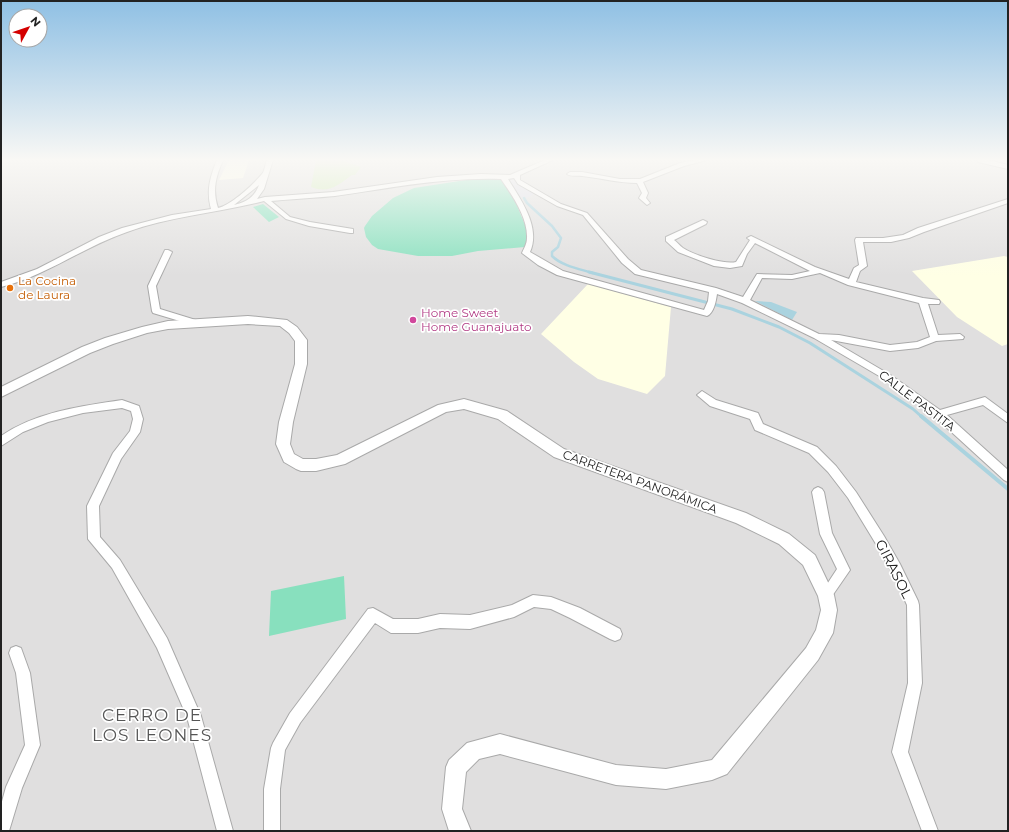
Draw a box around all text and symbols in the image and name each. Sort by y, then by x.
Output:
north arrow [8,8,48,48]
text: N [27,14,44,29]
place label: La Cocina de Laura [18,273,76,302]
marker: La Cocina de Laura [5,283,15,293]
place label: Home Sweet Home Guanajuato [421,305,532,334]
marker: Home Sweet Home Guanajuato [408,315,418,325]
street label: CALLE PASTITA [876,367,959,434]
street label: CARRETERA PANORÁMICA [561,447,720,517]
street label: GIRASOL [871,536,917,602]
district label: CERRO DE LOS LEONES [92,705,212,745]

